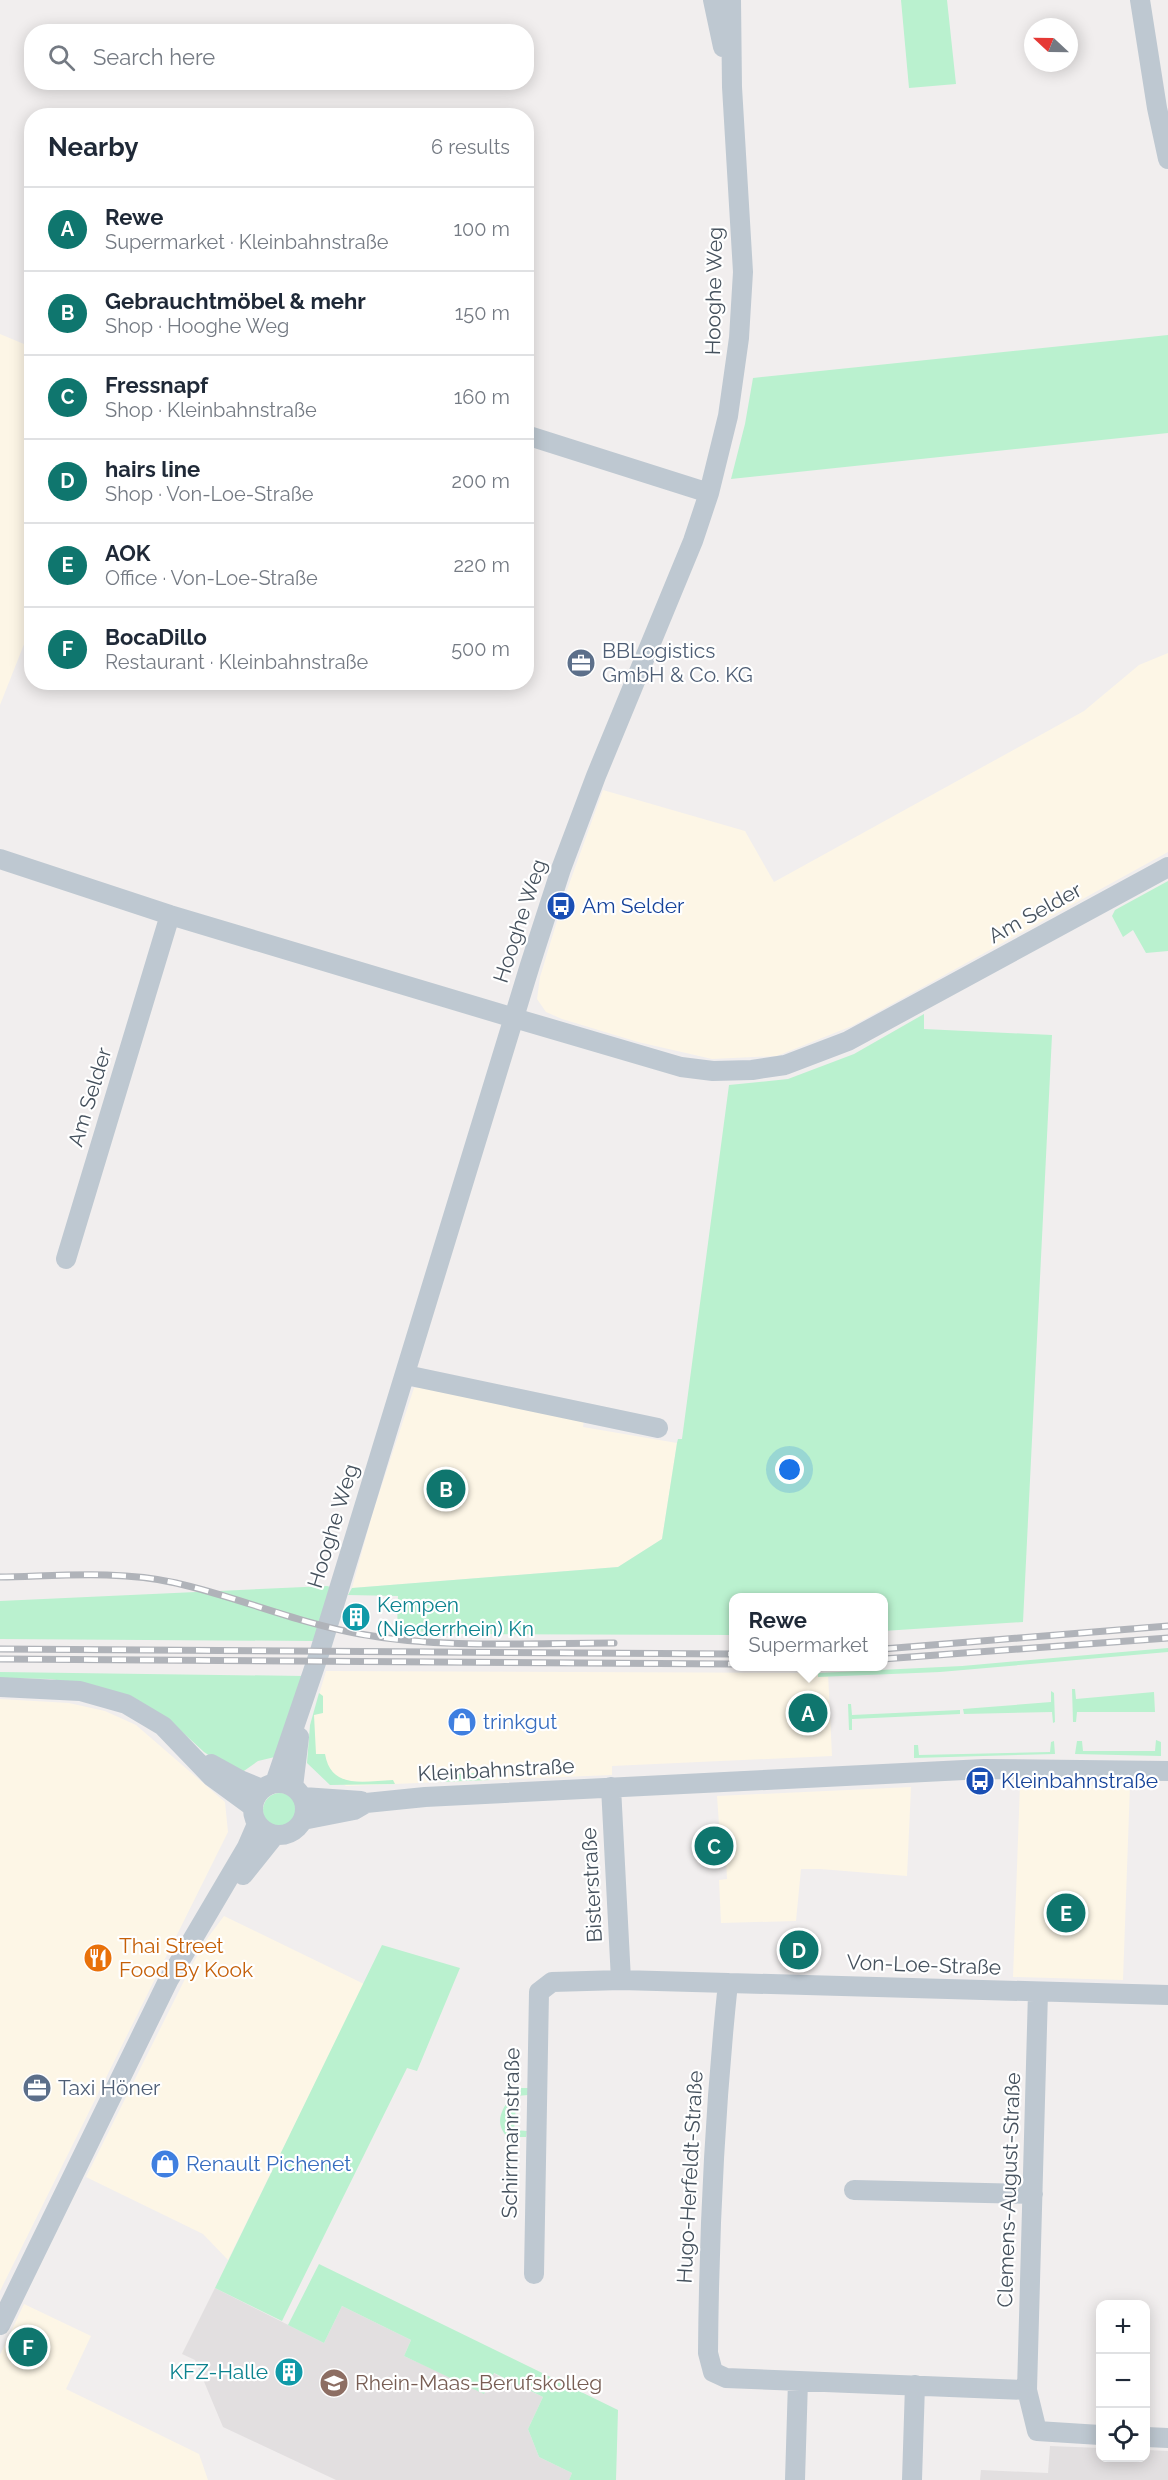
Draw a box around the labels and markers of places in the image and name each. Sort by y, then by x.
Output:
place label: BBLogistics GmbH & Co. KG [602,638,753,687]
office icon: BBLogistics GmbH & Co. KG [565,647,597,679]
bus stop icon: Am Selder [545,890,577,922]
place label: Am Selder [582,893,685,918]
pin: B [426,1466,466,1512]
place label: Kempen (Niederrhein) Kn [377,1592,534,1641]
building icon: Kempen (Niederrhein) Kn [340,1601,372,1633]
pin: A [788,1690,828,1736]
shop icon: trinkgut [446,1706,478,1738]
place label: trinkgut [483,1709,557,1734]
bus stop icon: Kleinbahnstraße [964,1765,996,1797]
place label: Kleinbahnstraße [1001,1768,1158,1793]
pin: C [694,1824,734,1868]
pin: E [1046,1890,1086,1936]
pin: D [780,1928,818,1972]
place label: Thai Street Food By Kook [119,1933,253,1982]
restaurant icon: Thai Street Food By Kook [82,1942,114,1974]
office icon: Taxi Höner [21,2072,53,2104]
place label: Taxi Höner [58,2075,161,2100]
shop icon: Renault Pichenet [149,2148,181,2180]
place label: Renault Pichenet [186,2151,351,2176]
pin: F [9,2324,48,2370]
building icon: KFZ-Halle [273,2356,305,2388]
place label: KFZ-Halle [170,2359,268,2384]
school or university icon: Rhein-Maas-Berufskolleg [318,2367,350,2399]
place label: Rhein-Maas-Berufskolleg [355,2370,602,2395]

